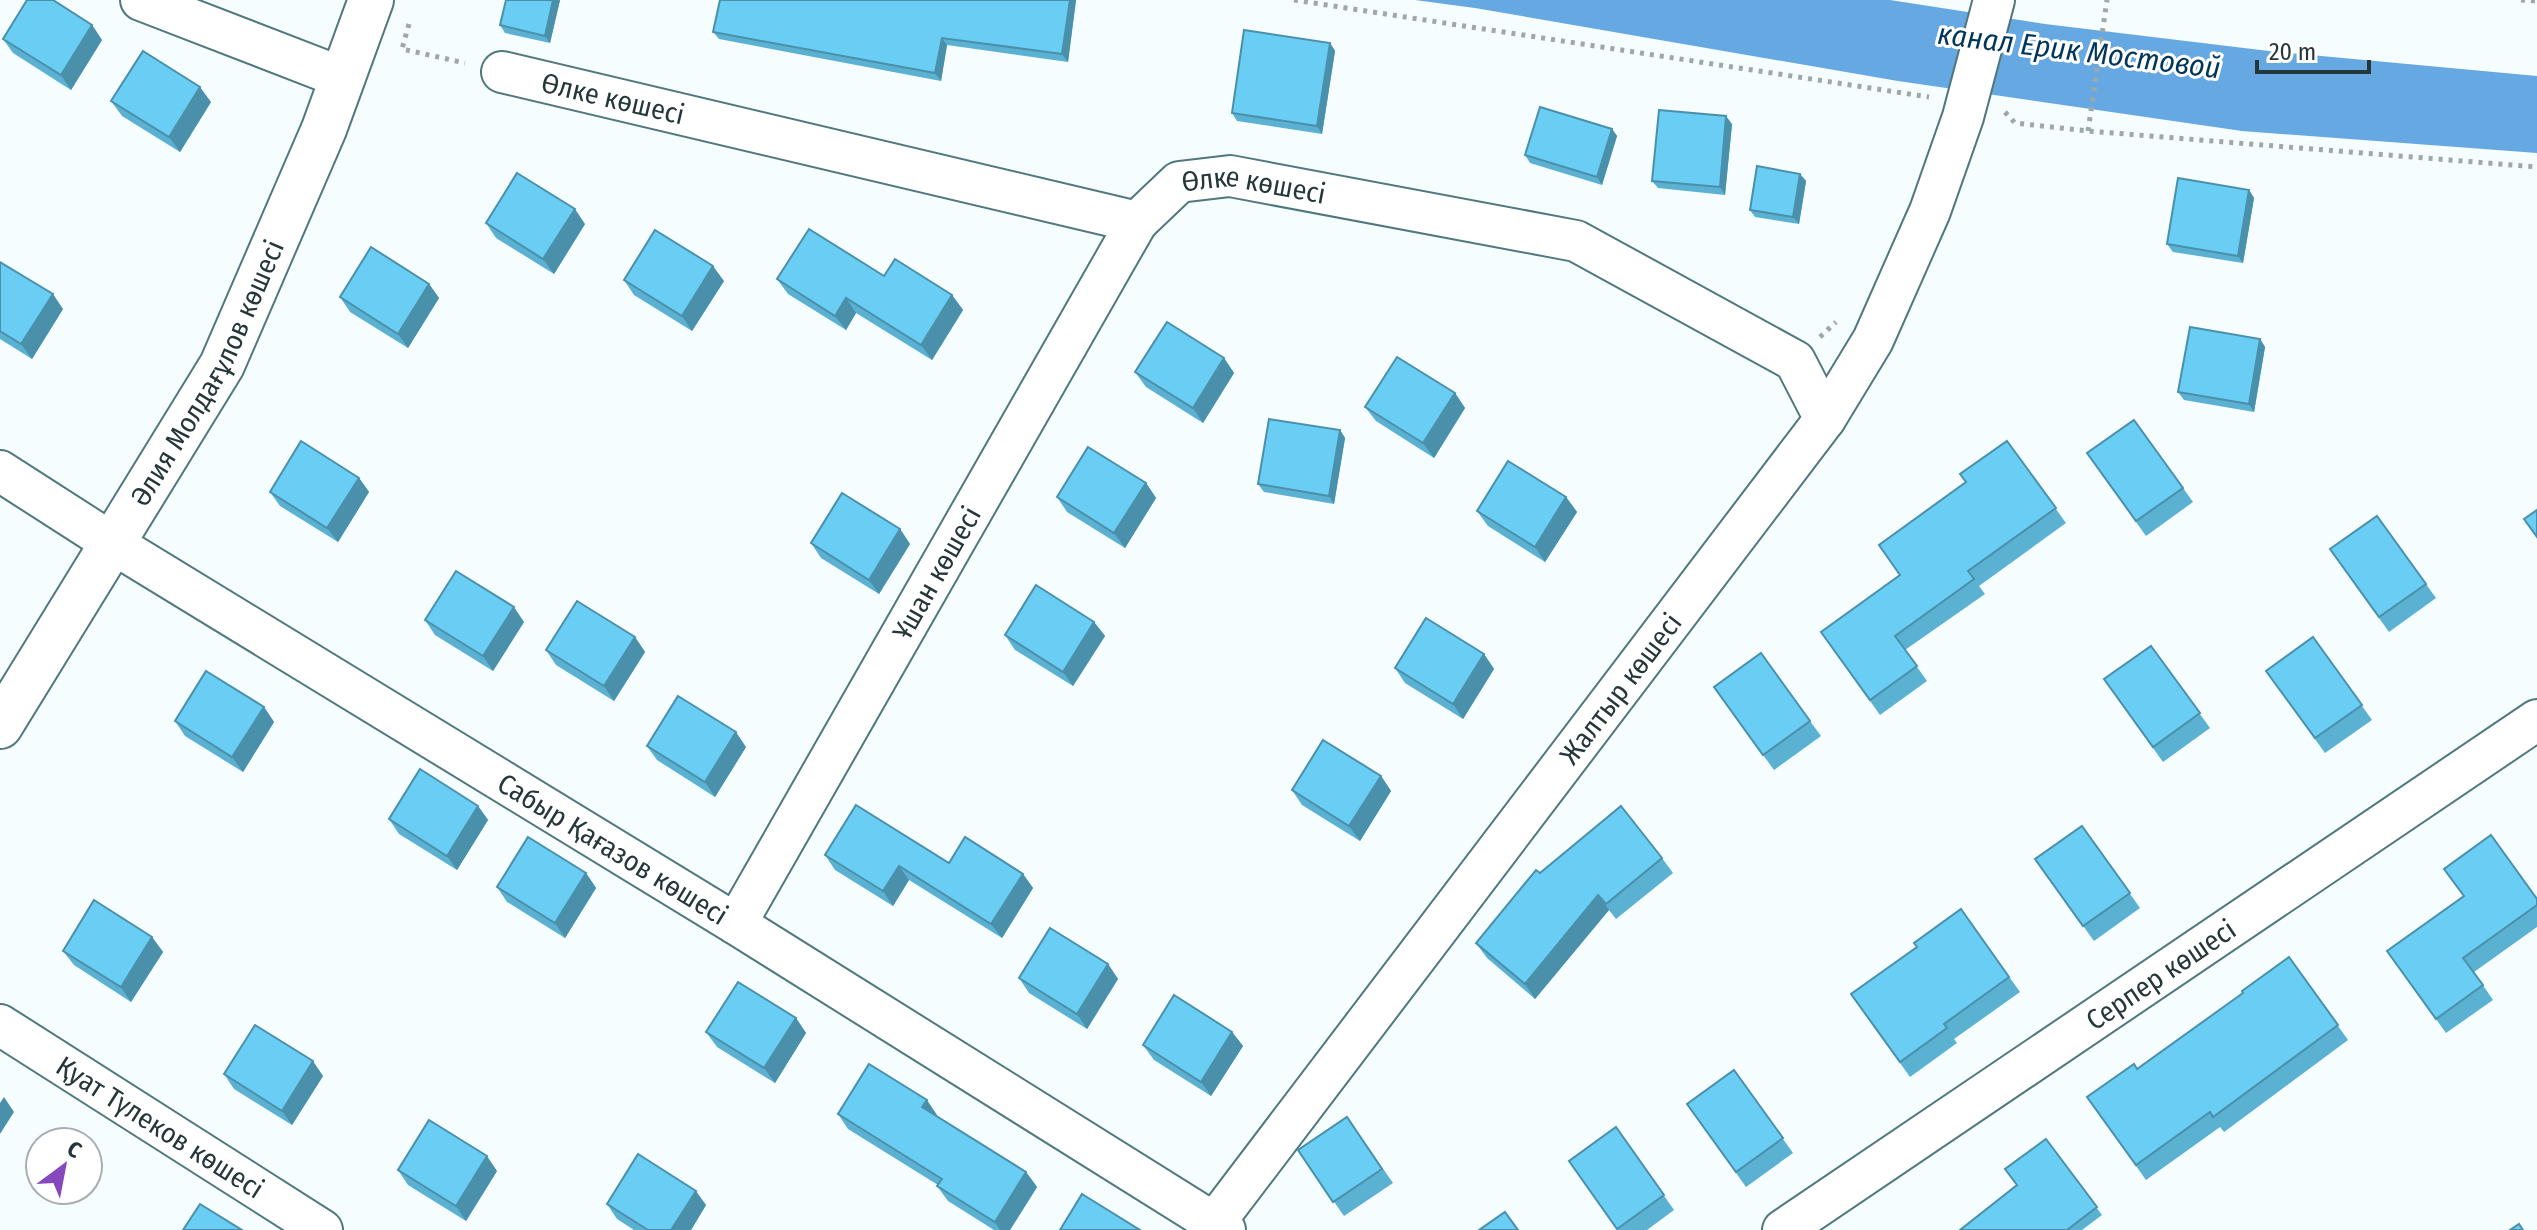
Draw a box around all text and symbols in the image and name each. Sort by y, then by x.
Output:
water label: канал Ерик Мостовой [1935,16,2223,86]
scale bar [2257,24,2369,74]
text: 20 m [2269,38,2316,66]
street label: Өлке көшесі [538,65,688,131]
street label: Өлке көшесі [1180,159,1328,210]
street label: Әлия Молдағұлов көшесі [123,235,290,512]
street label: Ұшан көшесі [885,501,988,646]
street label: Жалтыр көшесі [1552,607,1688,770]
street label: Сабыр Қағазов көшесі [492,766,734,931]
street label: Серпер көшесі [2080,912,2242,1037]
street label: Қуат Түлеков көшесі [51,1049,270,1205]
north arrow [24,1126,104,1206]
text: С [62,1135,87,1164]

